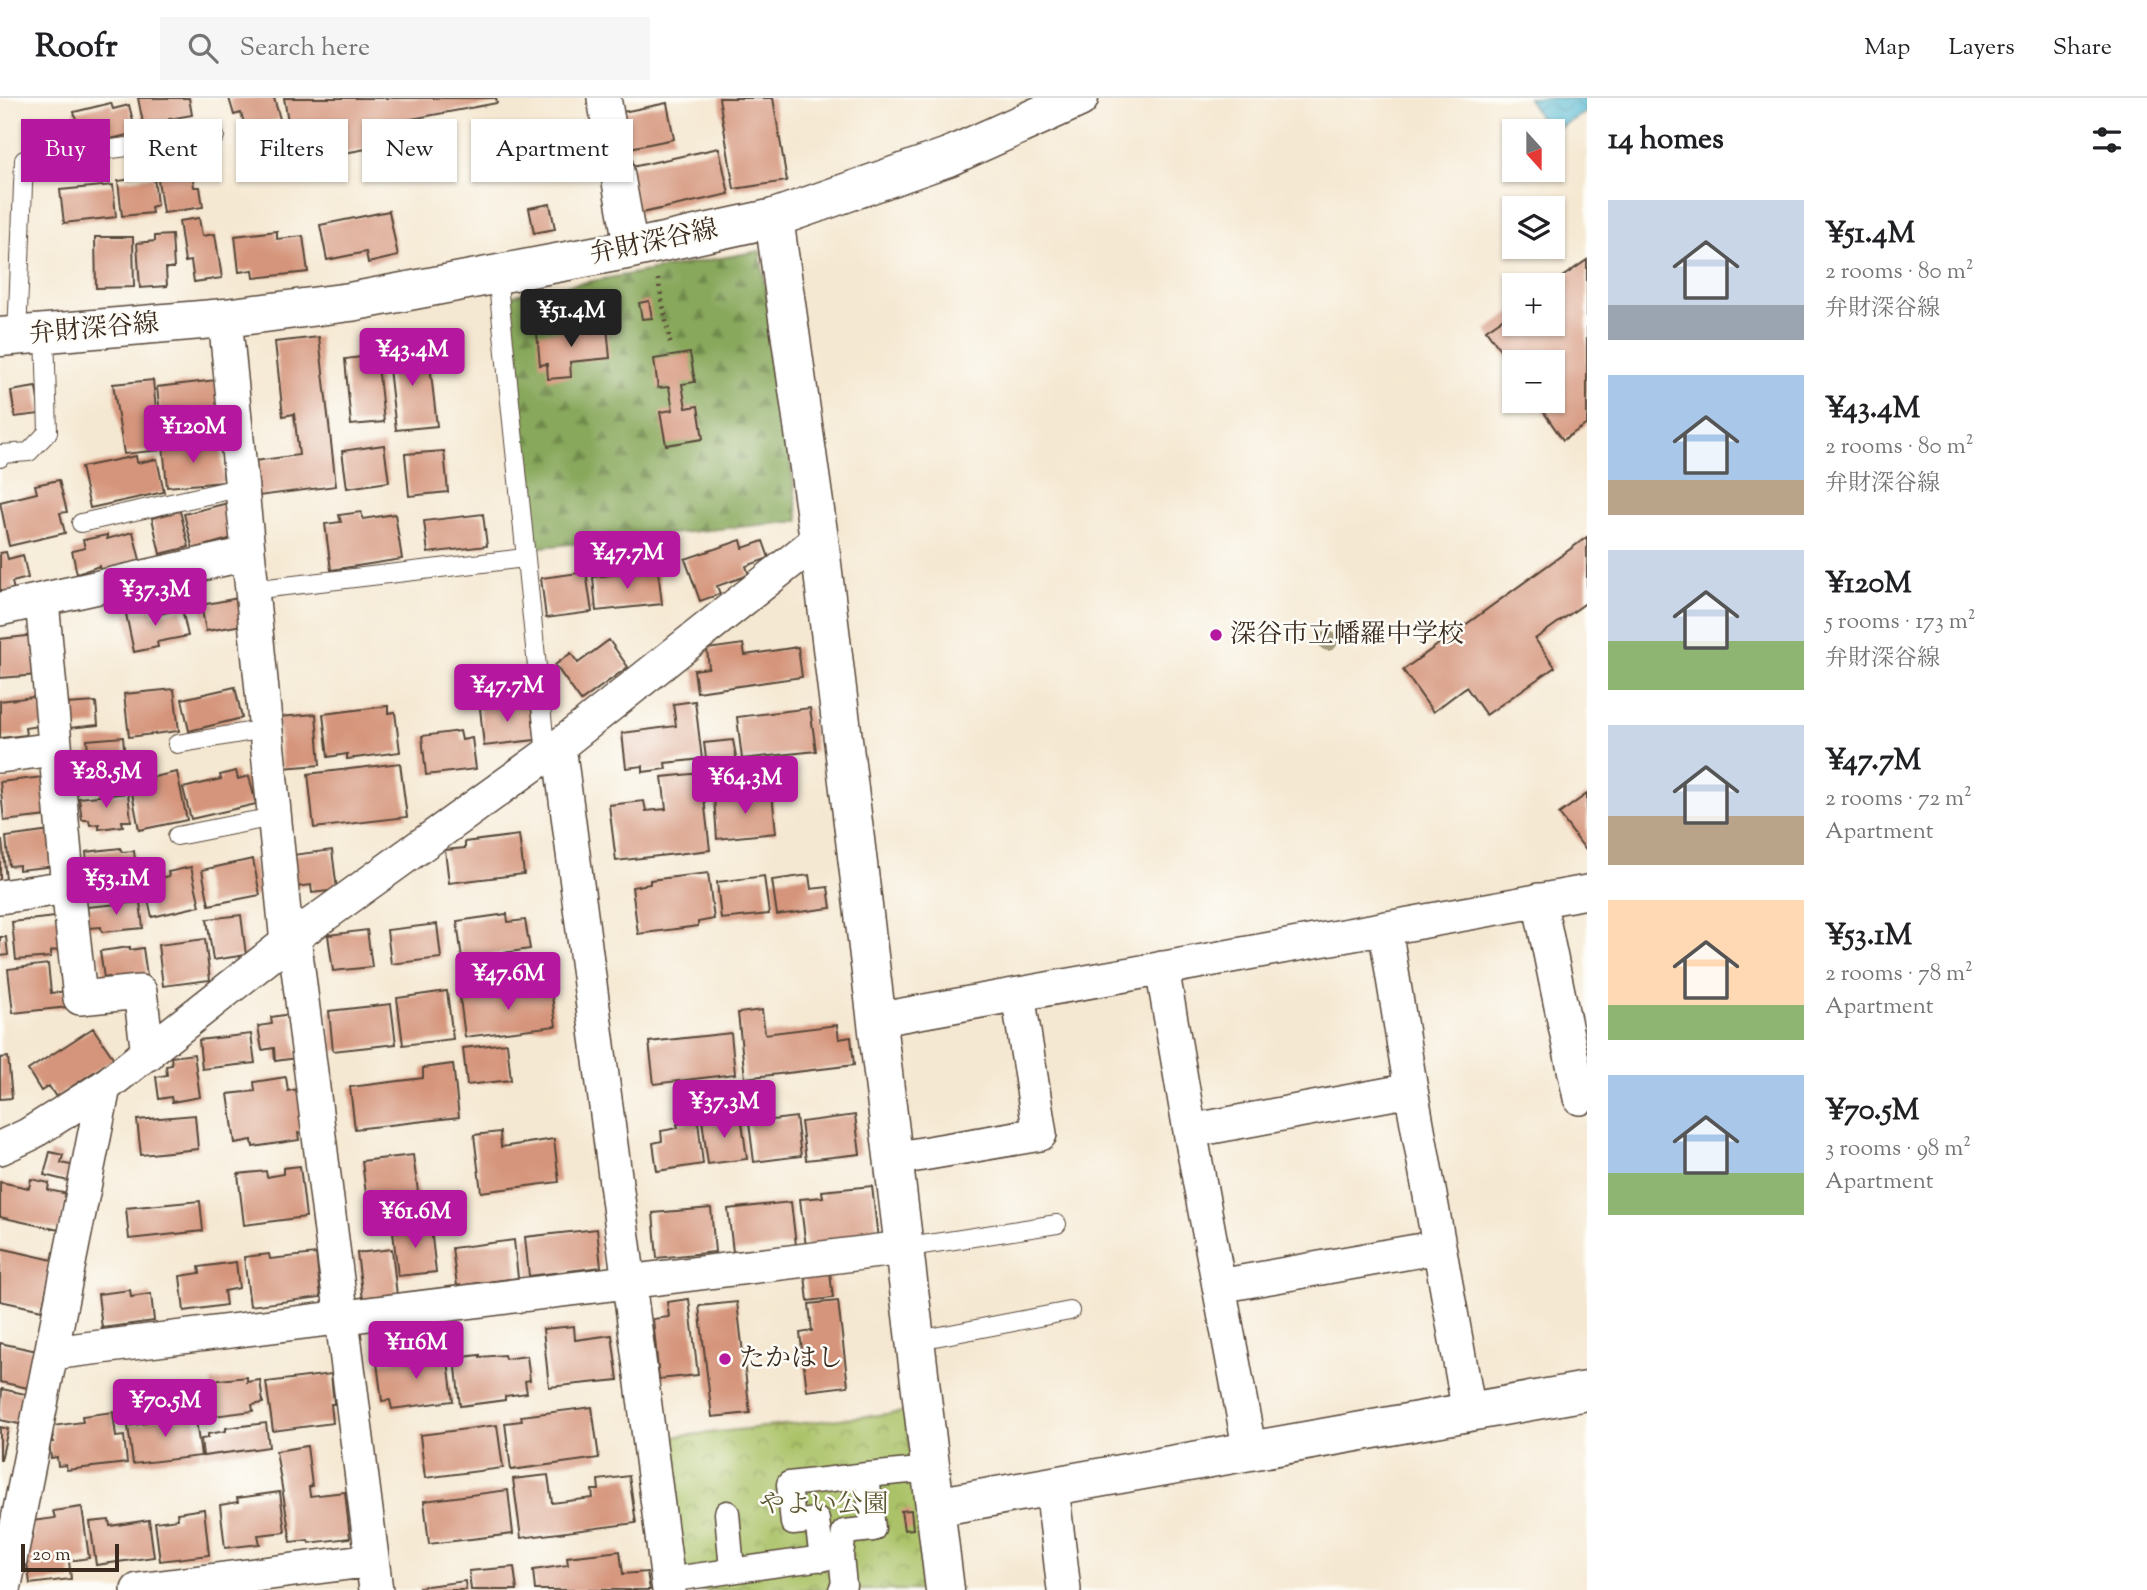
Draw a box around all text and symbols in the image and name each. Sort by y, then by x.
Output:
search box [160,17,650,80]
text: Roofr [35,24,118,72]
icon: search [184,29,222,67]
text: Search here [240,30,370,67]
text: Map [1864,31,1910,65]
text: Layers [1948,31,2015,65]
text: Share [2053,31,2112,65]
chip: Buy [21,119,110,182]
chip: Rent [124,119,222,182]
chip: Filters [236,119,348,182]
chip: New [362,119,457,182]
chip: Apartment [471,119,633,182]
north arrow [1502,119,1564,182]
map controls [1502,119,1565,413]
text: 14 homes [1608,119,1724,162]
icon: filters [2088,121,2126,159]
button: layers [1502,196,1565,259]
street label: 弁財深谷線 [587,211,721,275]
text: ¥51.4M [1825,213,1915,256]
icon: home [1664,228,1748,312]
text: 2 rooms · 80 m² [1825,256,1973,289]
button: + [1502,273,1565,336]
pin: ¥51.4M [514,289,628,349]
text: 弁財深谷線 [1825,293,1940,326]
text: ¥51.4M [536,295,606,328]
street label: 弁財深谷線 [28,306,160,354]
pin: ¥43.4M [355,328,469,388]
text: ¥43.4M [376,334,448,367]
button: − [1502,350,1565,413]
text: ¥43.4M [1825,388,1920,431]
icon: home [1664,403,1748,487]
pin: ¥120M [144,406,242,465]
text: ¥120M [160,411,226,444]
text: 2 rooms · 80 m² [1825,431,1973,464]
text: 弁財深谷線 [1825,468,1940,501]
pin: ¥47.7M [570,532,684,591]
text: ¥47.7M [590,537,664,570]
text: ¥120M [1825,563,1912,606]
pin: ¥37.3M [98,568,212,628]
text: ¥37.3M [120,574,190,607]
icon: home [1664,578,1748,662]
text: 5 rooms · 173 m² [1825,606,1976,639]
place label: 深谷市立幡羅中学校 [1230,617,1464,654]
marker: 深谷市立幡羅中学校 [1208,627,1224,643]
text: 弁財深谷線 [1825,643,1940,676]
pin: ¥47.7M [450,664,564,724]
text: ¥47.7M [470,670,544,703]
text: ¥47.7M [1825,740,1921,783]
pin: ¥28.5M [49,750,163,810]
icon: home [1664,753,1748,837]
text: ¥28.5M [70,756,142,789]
pin: ¥64.3M [688,756,802,816]
text: ¥64.3M [708,762,782,795]
text: 2 rooms · 72 m² [1825,783,1972,816]
text: Apartment [1825,816,1934,849]
pin: ¥53.1M [59,858,173,917]
text: ¥53.1M [83,863,149,896]
text: ¥53.1M [1825,915,1912,958]
icon: home [1664,928,1748,1012]
pin: ¥47.6M [451,953,565,1012]
text: ¥47.6M [471,958,545,991]
text: 2 rooms · 78 m² [1825,958,1973,991]
text: Apartment [1825,991,1934,1024]
pin: ¥37.3M [667,1080,781,1140]
text: ¥37.3M [689,1086,759,1119]
text: ¥70.5M [1825,1090,1919,1133]
icon: home [1664,1103,1748,1187]
text: 3 rooms · 98 m² [1825,1133,1971,1166]
text: Apartment [1825,1166,1934,1199]
pin: ¥61.6M [358,1190,472,1250]
text: ¥61.6M [379,1196,451,1229]
pin: ¥116M [367,1322,465,1381]
text: ¥116M [384,1327,448,1360]
place label: たかはし [739,1341,843,1378]
marker: たかはし [717,1351,733,1367]
pin: ¥70.5M [108,1380,222,1439]
text: ¥70.5M [129,1385,201,1418]
park label: やよい公園 [759,1487,889,1524]
scale bar [21,1541,119,1573]
text: 20 m [32,1542,71,1569]

